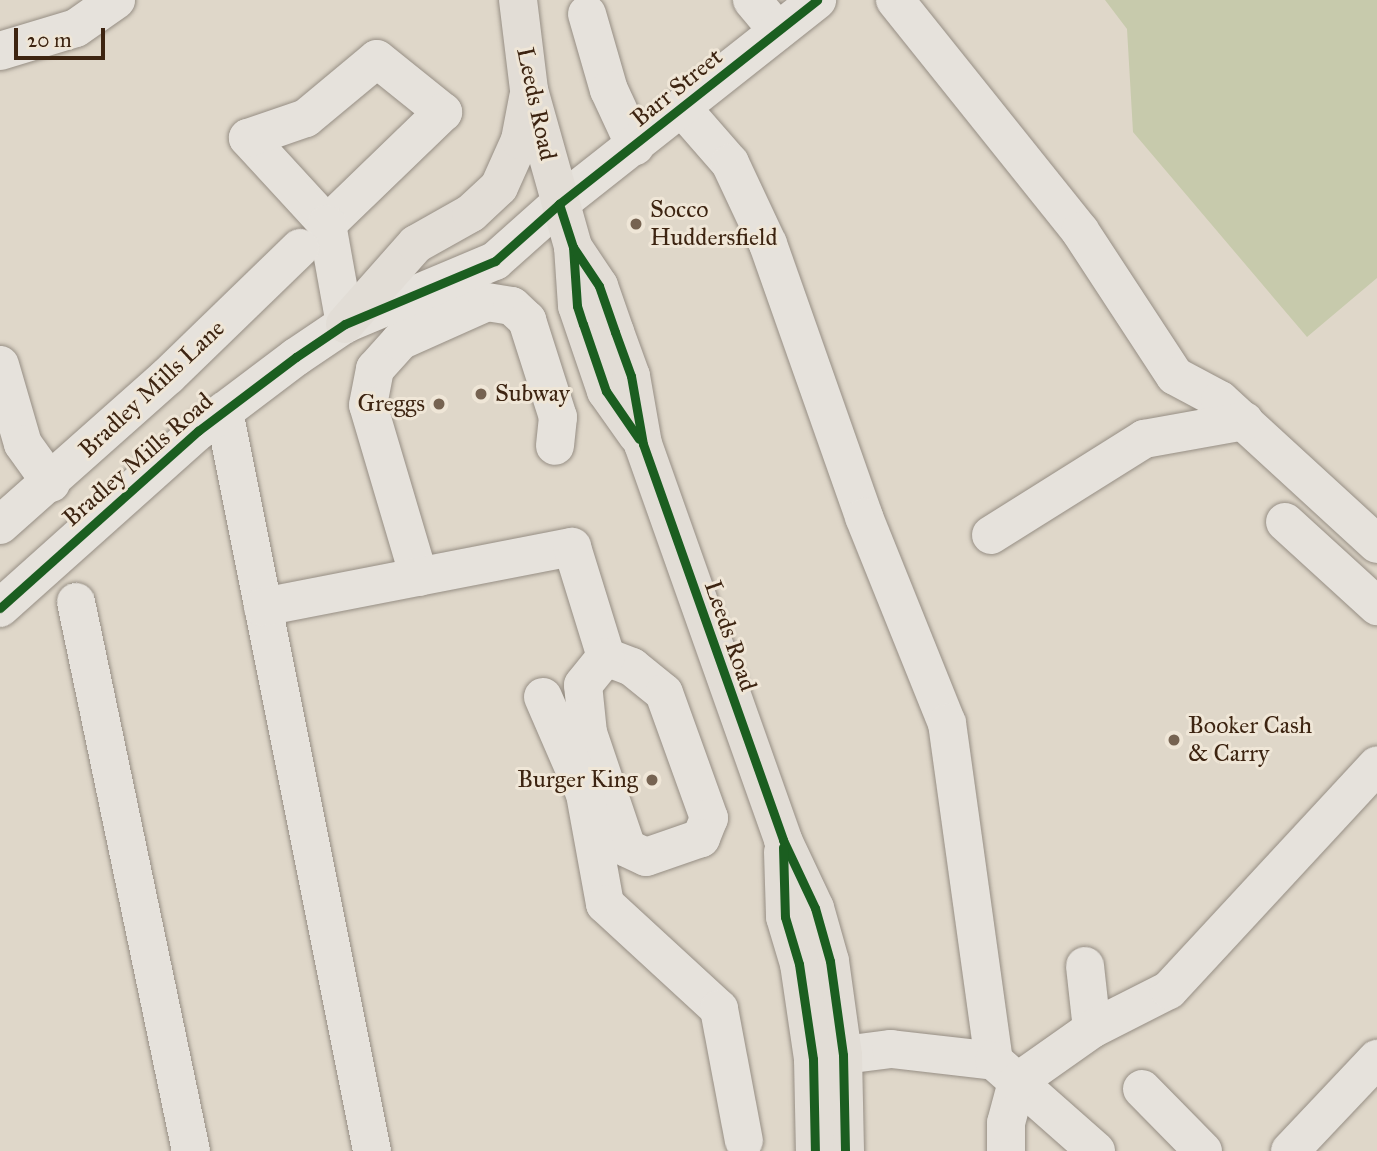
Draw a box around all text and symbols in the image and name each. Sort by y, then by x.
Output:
scale bar [18,14,108,58]
text: 20 m [27,27,72,53]
street label: Barr Street [626,43,728,133]
street label: Leeds Road [510,45,562,163]
place label: Socco Huddersfield [650,196,778,252]
marker: Socco Huddersfield [628,216,644,232]
street label: Bradley Mills Lane [73,314,231,464]
place label: Subway [495,380,570,408]
marker: Subway [473,386,489,402]
street label: Bradley Mills Road [57,387,219,533]
place label: Greggs [357,390,425,418]
marker: Greggs [431,396,447,412]
street label: Leeds Road [698,577,762,695]
place label: Booker Cash & Carry [1188,712,1312,768]
marker: Booker Cash & Carry [1166,732,1182,748]
place label: Burger King [517,766,638,794]
marker: Burger King [644,772,660,788]

